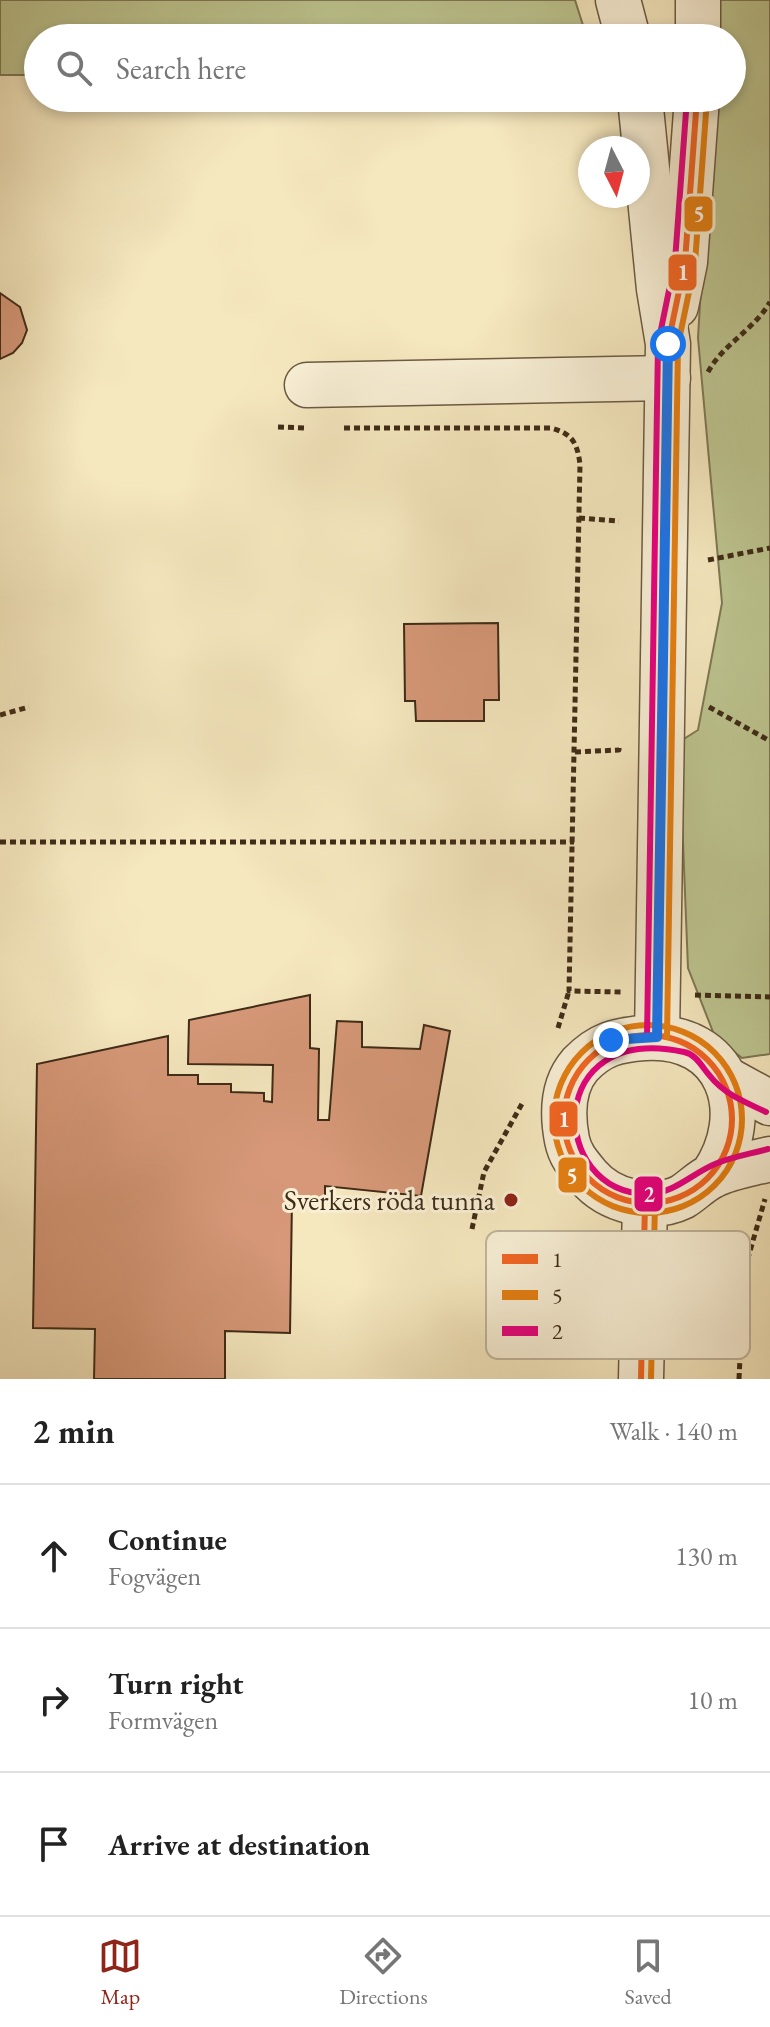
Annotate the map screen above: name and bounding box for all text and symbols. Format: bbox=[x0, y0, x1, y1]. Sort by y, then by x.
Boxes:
search box bbox=[24, 24, 746, 112]
icon: search bbox=[52, 46, 96, 90]
text: Search here bbox=[116, 49, 246, 88]
north arrow bbox=[578, 136, 650, 208]
line badge: 5 bbox=[683, 195, 714, 233]
text: 5 bbox=[693, 199, 705, 228]
line badge: 1 bbox=[667, 253, 698, 292]
text: 1 bbox=[677, 258, 689, 287]
route start bbox=[650, 326, 686, 362]
route end bbox=[593, 1022, 629, 1058]
line badge: 1 bbox=[548, 1100, 579, 1138]
text: 1 bbox=[558, 1105, 570, 1134]
line badge: 5 bbox=[557, 1156, 588, 1194]
text: 5 bbox=[566, 1161, 578, 1190]
line badge: 2 bbox=[633, 1175, 664, 1213]
text: 2 bbox=[643, 1180, 655, 1209]
place label: Sverkers röda tunna bbox=[284, 1182, 496, 1218]
marker: Sverkers röda tunna bbox=[502, 1191, 520, 1209]
legend bbox=[486, 1231, 750, 1359]
text: 1 bbox=[552, 1245, 563, 1274]
text: 5 bbox=[552, 1281, 563, 1310]
text: 2 bbox=[552, 1317, 563, 1346]
text: 2 min bbox=[32, 1409, 115, 1453]
text: Walk · 140 m bbox=[610, 1414, 738, 1448]
text: Continue bbox=[108, 1520, 227, 1559]
icon: ahead bbox=[32, 1534, 76, 1578]
text: 130 m bbox=[675, 1539, 738, 1573]
text: Fogvägen bbox=[108, 1559, 201, 1593]
text: Turn right bbox=[108, 1664, 244, 1703]
icon: right bbox=[32, 1678, 76, 1722]
text: 10 m bbox=[688, 1683, 738, 1717]
text: Formvägen bbox=[108, 1703, 218, 1737]
icon: arrive bbox=[32, 1822, 76, 1866]
text: Arrive at destination bbox=[108, 1825, 370, 1864]
tab: Map bbox=[98, 1934, 142, 2011]
tab: Directions bbox=[339, 1934, 428, 2011]
tab: Saved bbox=[624, 1934, 672, 2011]

